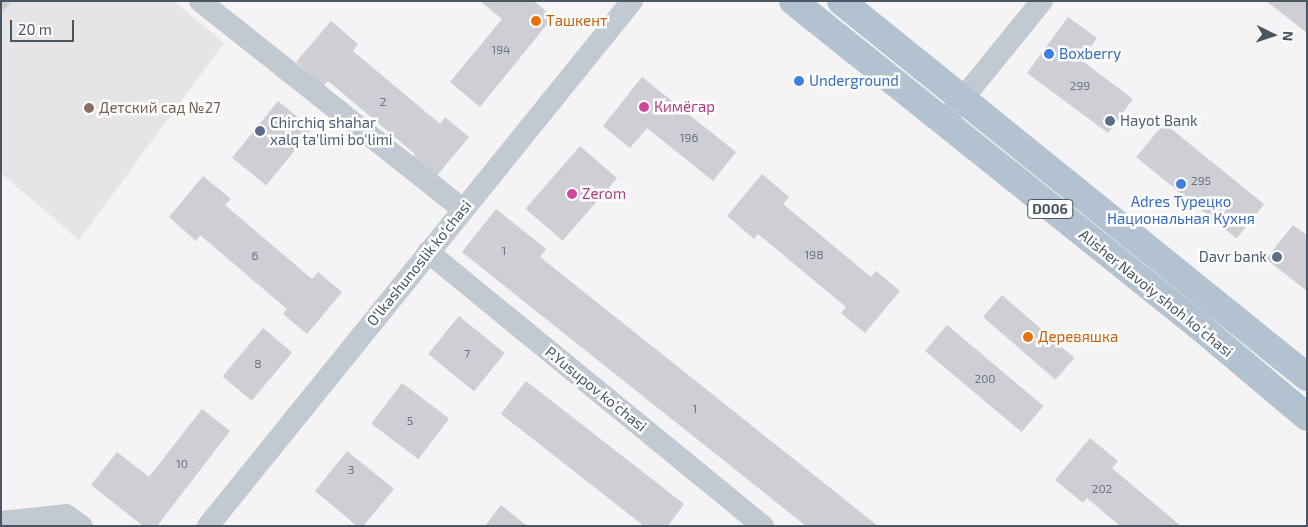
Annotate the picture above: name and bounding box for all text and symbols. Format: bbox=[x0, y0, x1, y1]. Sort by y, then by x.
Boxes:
scale bar bbox=[12, 10, 76, 42]
north arrow bbox=[1248, 10, 1298, 60]
place label: Ташкент bbox=[546, 12, 607, 30]
marker: Ташкент bbox=[530, 15, 542, 27]
text: 20 m bbox=[18, 20, 52, 38]
text: N bbox=[1280, 30, 1297, 42]
house number: 194 bbox=[491, 43, 511, 57]
place label: Boxberry bbox=[1059, 45, 1121, 63]
marker: Boxberry bbox=[1043, 48, 1055, 60]
place label: Underground bbox=[809, 72, 899, 90]
marker: Underground bbox=[793, 75, 805, 87]
house number: 299 bbox=[1070, 79, 1090, 93]
house number: 2 bbox=[380, 95, 386, 109]
place label: Кимёгар bbox=[654, 98, 715, 116]
place label: Детский сад №27 bbox=[99, 99, 221, 117]
marker: Кимёгар bbox=[638, 101, 650, 113]
marker: Детский сад №27 bbox=[83, 102, 95, 114]
place label: Hayot Bank bbox=[1120, 112, 1198, 130]
place label: Chirchiq shahar xalq ta'limi bo'limi bbox=[270, 113, 393, 148]
marker: Hayot Bank bbox=[1104, 115, 1116, 127]
marker: Chirchiq shahar xalq ta'limi bo'limi bbox=[254, 125, 266, 137]
house number: 196 bbox=[680, 131, 698, 145]
house number: 295 bbox=[1191, 174, 1211, 188]
marker: Adres Турецко Национальная Кухня bbox=[1175, 178, 1187, 190]
place label: Zerom bbox=[582, 185, 626, 203]
marker: Zerom bbox=[566, 188, 578, 200]
place label: Adres Турецко Национальная Кухня bbox=[1107, 192, 1255, 227]
street label: O‘lkashunoslik ko‘chasi bbox=[363, 196, 475, 330]
road number: D006 bbox=[1026, 198, 1074, 220]
street label: Alisher Navoiy shoh koʻchasi bbox=[1075, 225, 1237, 361]
house number: 1 bbox=[502, 244, 506, 258]
house number: 198 bbox=[805, 248, 823, 262]
place label: Davr bank bbox=[1198, 248, 1267, 266]
house number: 6 bbox=[252, 249, 258, 263]
marker: Davr bank bbox=[1271, 251, 1283, 263]
place label: Деревяшка bbox=[1038, 328, 1118, 346]
marker: Деревяшка bbox=[1022, 331, 1034, 343]
street label: P.Yusupov ko'chasi bbox=[542, 343, 650, 435]
house number: 7 bbox=[464, 347, 470, 361]
house number: 8 bbox=[254, 357, 262, 371]
house number: 200 bbox=[974, 372, 996, 386]
house number: 1 bbox=[693, 402, 697, 416]
house number: 5 bbox=[407, 414, 413, 428]
house number: 10 bbox=[176, 457, 188, 471]
house number: 3 bbox=[348, 463, 354, 477]
house number: 202 bbox=[1092, 482, 1112, 496]

